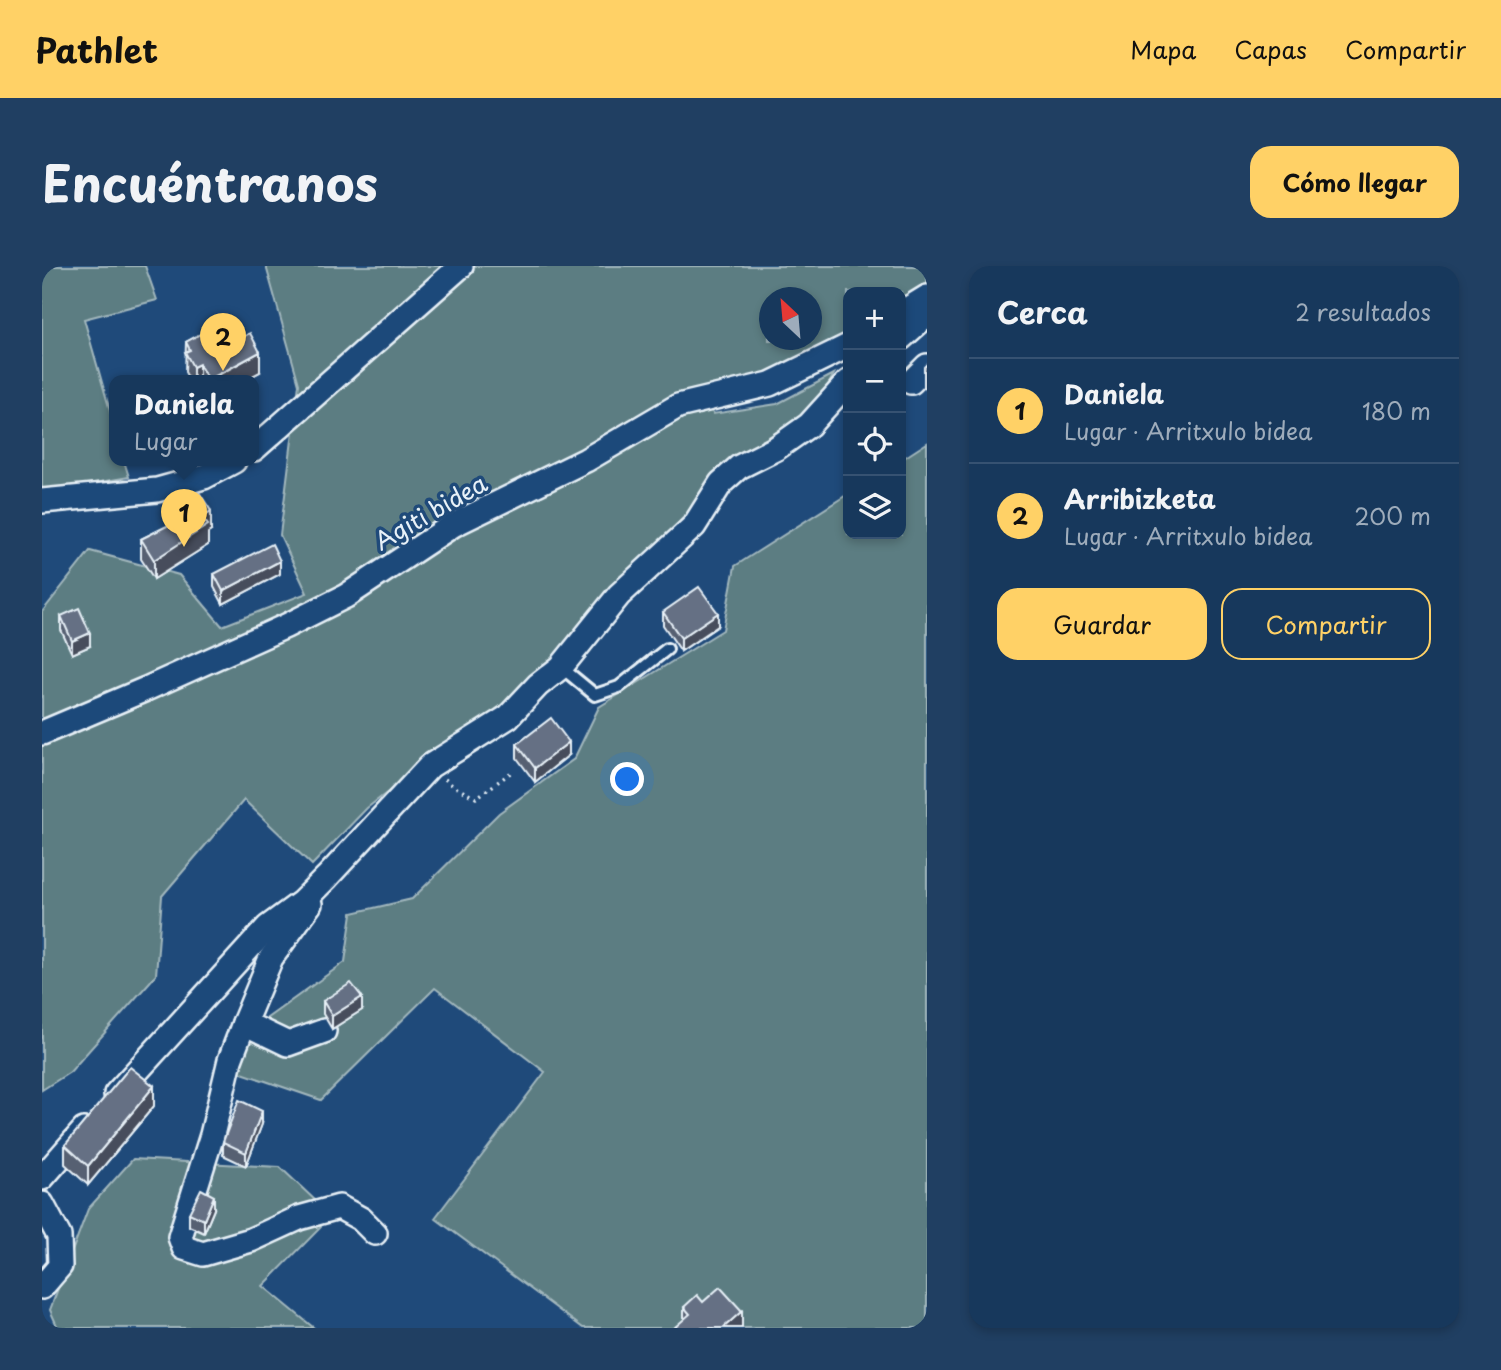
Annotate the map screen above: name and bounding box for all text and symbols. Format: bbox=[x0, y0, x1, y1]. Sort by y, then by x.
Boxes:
text: Pathlet bbox=[35, 24, 158, 74]
text: Mapa bbox=[1130, 31, 1196, 67]
text: Capas bbox=[1234, 31, 1307, 67]
text: Compartir bbox=[1345, 31, 1466, 67]
text: Encuéntranos bbox=[42, 145, 378, 219]
button: Cómo llegar bbox=[1250, 146, 1459, 218]
north arrow bbox=[759, 287, 822, 350]
map controls bbox=[843, 287, 906, 539]
button: + bbox=[843, 287, 906, 350]
text: Cerca bbox=[997, 289, 1088, 334]
text: 2 resultados bbox=[1295, 294, 1431, 329]
pin: 2 bbox=[200, 313, 246, 371]
button: − bbox=[843, 350, 906, 413]
text: Daniela bbox=[1064, 374, 1164, 413]
popup bbox=[109, 375, 259, 466]
text: Daniela bbox=[134, 384, 234, 423]
text: 1 bbox=[1015, 393, 1026, 428]
text: 180 m bbox=[1362, 393, 1431, 428]
button: locate bbox=[843, 413, 906, 476]
text: Lugar · Arritxulo bidea bbox=[1064, 413, 1313, 448]
text: Lugar bbox=[134, 423, 197, 458]
street label: Agiti bidea bbox=[367, 464, 493, 558]
button: layers bbox=[843, 476, 906, 539]
text: Arribizketa bbox=[1064, 479, 1216, 518]
pin: 1 bbox=[161, 489, 207, 547]
text: 2 bbox=[1012, 498, 1028, 533]
text: 200 m bbox=[1354, 498, 1431, 533]
text: Lugar · Arritxulo bidea bbox=[1064, 518, 1313, 553]
button: Guardar bbox=[997, 588, 1207, 660]
button: Compartir bbox=[1221, 588, 1431, 660]
your location bbox=[610, 762, 644, 796]

